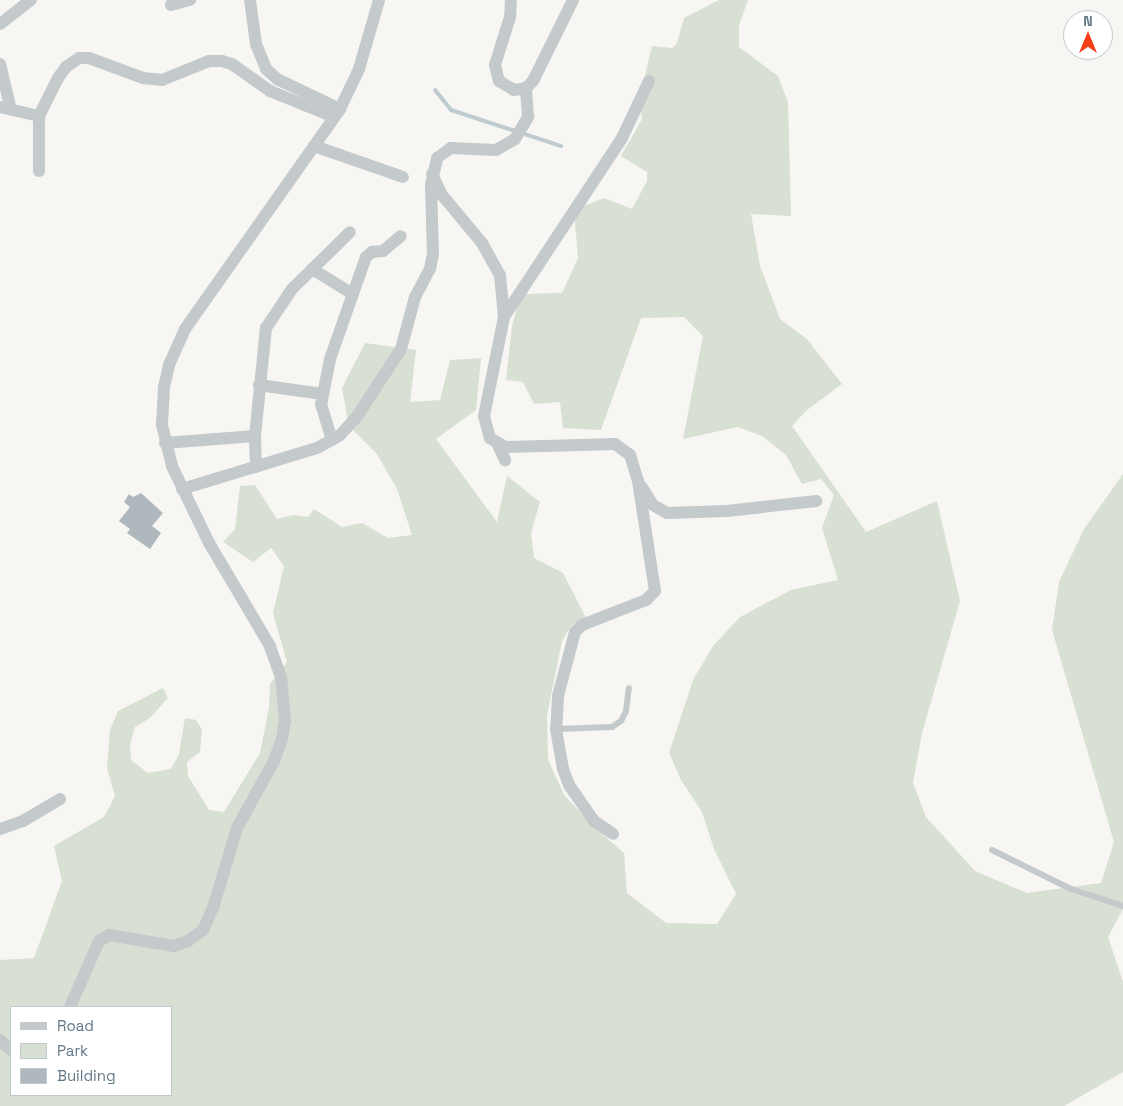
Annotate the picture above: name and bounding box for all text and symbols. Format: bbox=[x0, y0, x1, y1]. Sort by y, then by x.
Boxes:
north arrow bbox=[1063, 10, 1113, 60]
text: N bbox=[1083, 12, 1093, 30]
legend bbox=[10, 1006, 172, 1096]
text: Road bbox=[57, 1016, 94, 1035]
text: Park bbox=[57, 1041, 88, 1060]
text: Building bbox=[57, 1066, 116, 1085]

